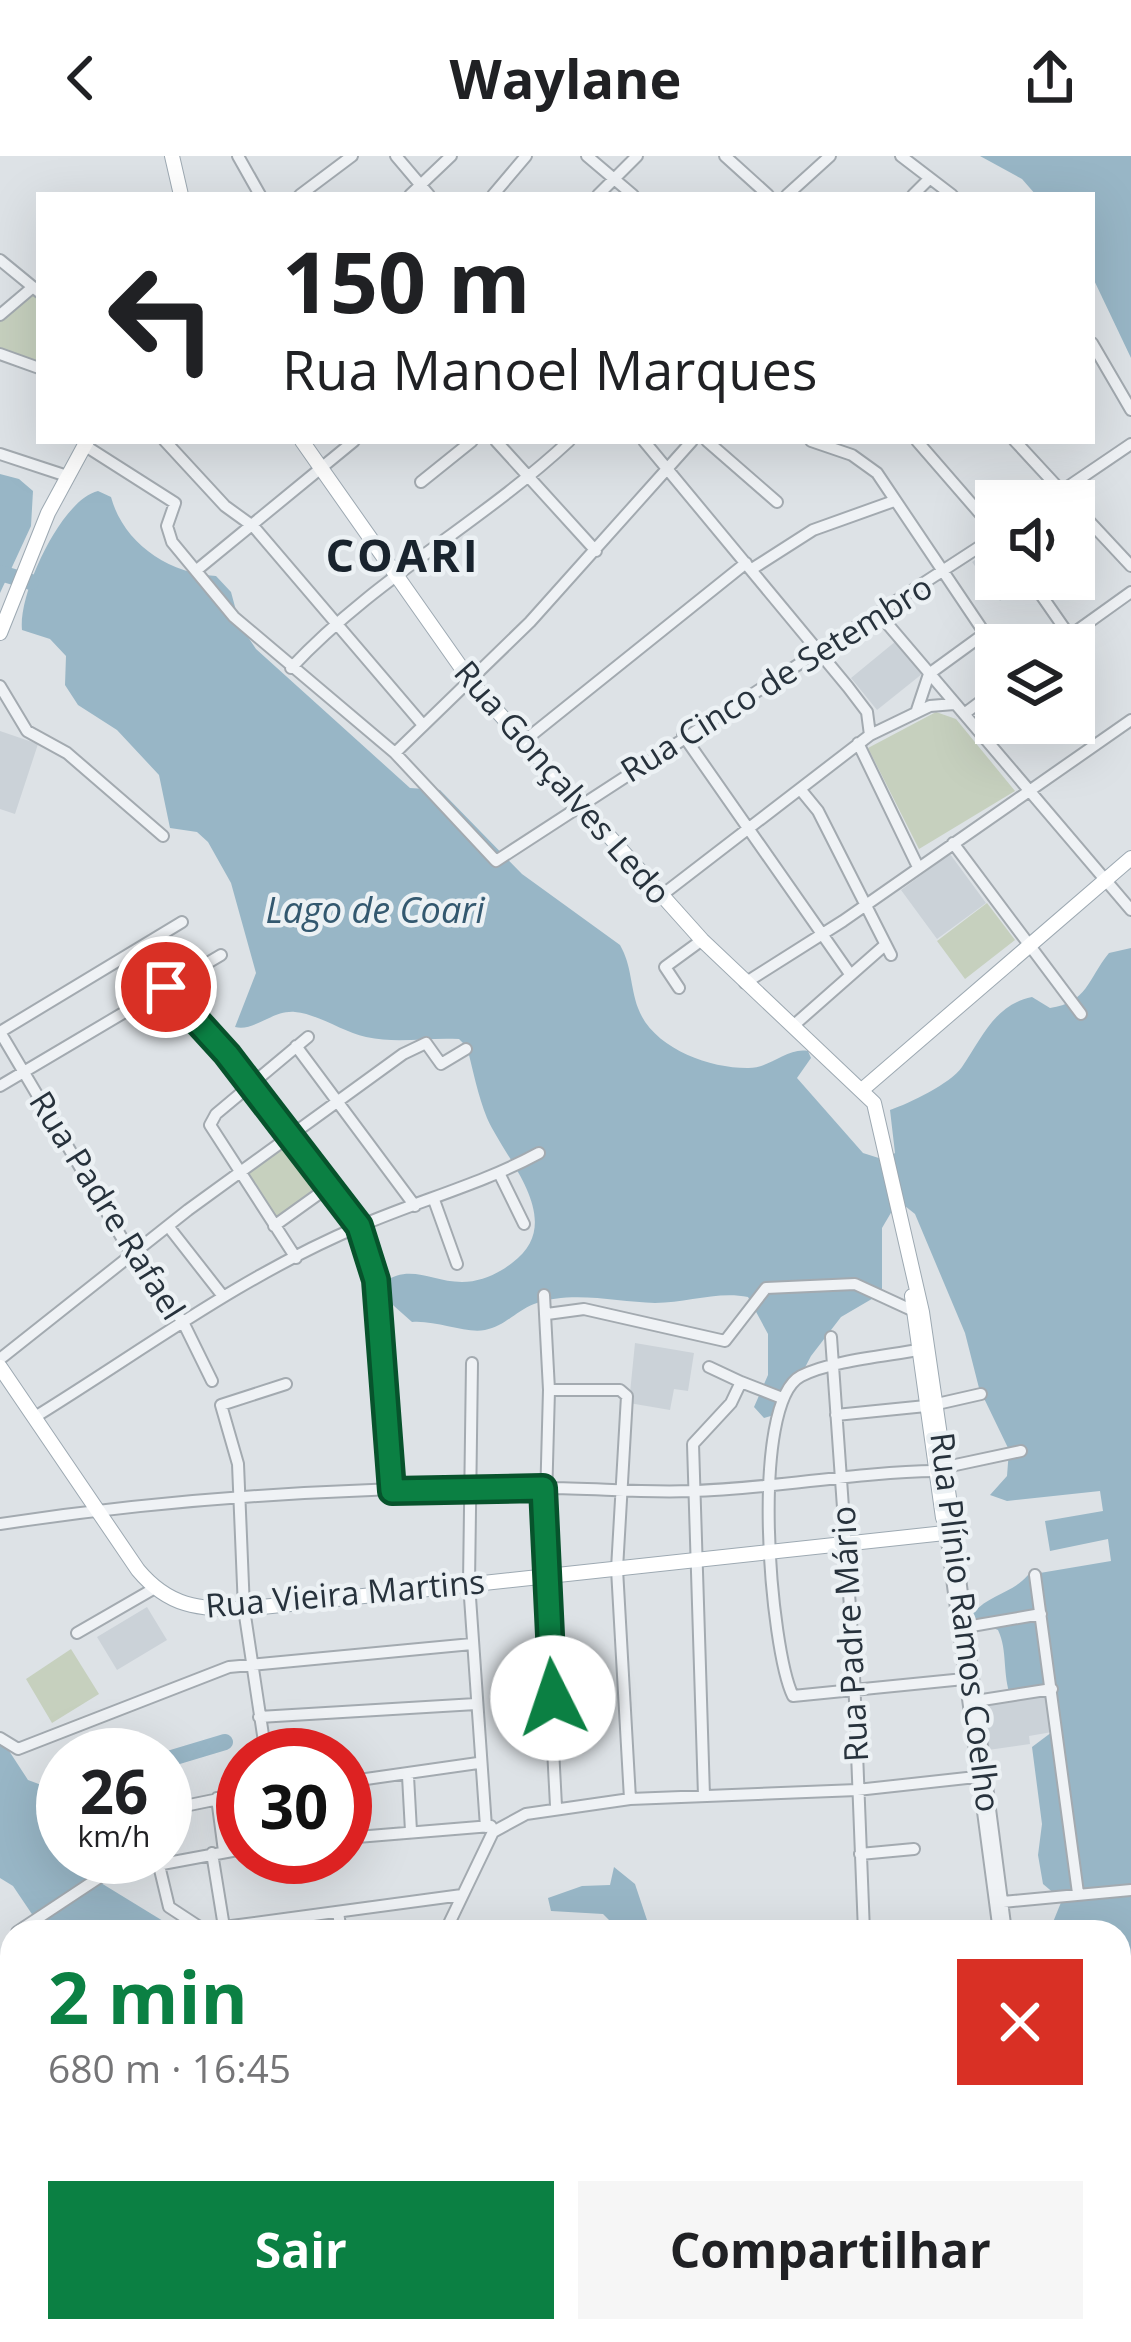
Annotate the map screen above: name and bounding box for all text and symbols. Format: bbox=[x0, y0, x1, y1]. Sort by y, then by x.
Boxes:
text: Waylane bbox=[449, 41, 682, 115]
icon: back bbox=[48, 45, 114, 111]
icon: share bbox=[1017, 45, 1083, 111]
text: 150 m bbox=[282, 223, 530, 338]
icon: left bbox=[84, 240, 240, 396]
text: Rua Manoel Marques bbox=[282, 332, 818, 406]
map controls bbox=[975, 480, 1095, 744]
button: sound bbox=[975, 480, 1095, 600]
district label: COARI bbox=[325, 524, 481, 585]
street label: Rua Cinco de Setembro bbox=[612, 564, 940, 792]
button: layers bbox=[975, 624, 1095, 744]
street label: Rua Gonçalves Ledo bbox=[445, 651, 681, 913]
water label: Lago de Coari bbox=[265, 885, 485, 934]
pin bbox=[115, 936, 217, 1038]
icon: arrive bbox=[133, 954, 199, 1020]
street label: Rua Padre Rafael bbox=[20, 1082, 196, 1328]
street label: Rua Plínio Ramos Coelho bbox=[920, 1430, 1012, 1814]
street label: Rua Padre Mário bbox=[820, 1505, 878, 1763]
street label: Rua Vieira Martins bbox=[203, 1558, 487, 1628]
position arrow bbox=[490, 1635, 616, 1761]
speed limit sign: 30 bbox=[216, 1728, 372, 1884]
text: 26 bbox=[80, 1750, 148, 1832]
text: km/h bbox=[78, 1815, 150, 1856]
text: 2 min bbox=[48, 1947, 248, 2045]
button: close bbox=[957, 1959, 1083, 2085]
text: 680 m · 16:45 bbox=[48, 2041, 291, 2094]
button: Sair bbox=[48, 2181, 554, 2319]
button: Compartilhar bbox=[578, 2181, 1083, 2319]

